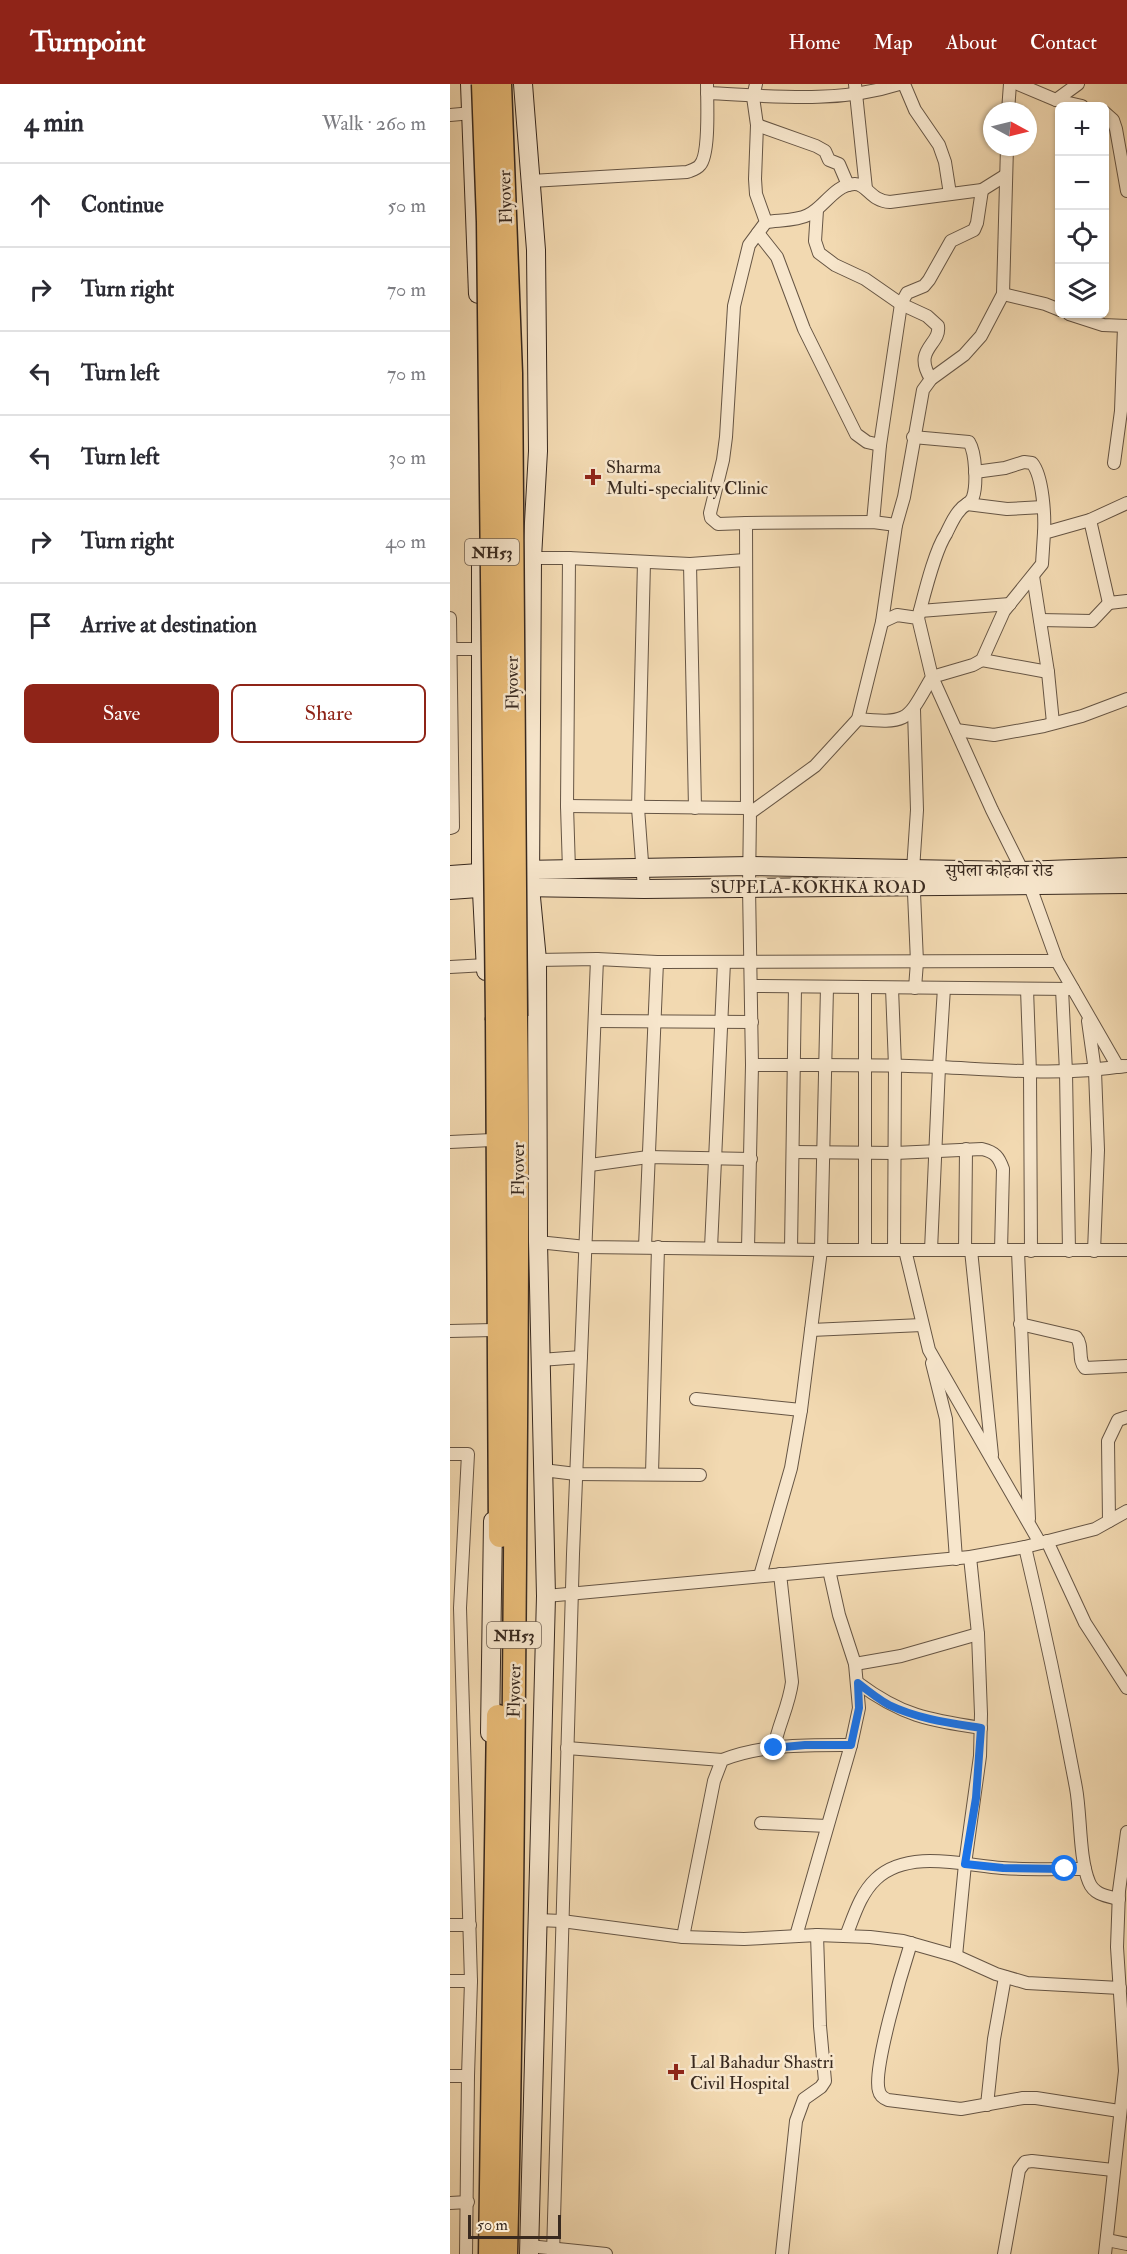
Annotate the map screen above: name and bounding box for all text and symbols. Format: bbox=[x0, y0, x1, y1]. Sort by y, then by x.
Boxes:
text: Turnpoint bbox=[30, 25, 146, 60]
text: Home bbox=[788, 29, 840, 56]
text: Map bbox=[873, 29, 913, 56]
text: About bbox=[946, 29, 997, 56]
text: Contact bbox=[1030, 29, 1097, 56]
north arrow bbox=[983, 102, 1037, 156]
map controls bbox=[1055, 102, 1109, 318]
button: + bbox=[1055, 102, 1109, 156]
text: 4 min bbox=[24, 107, 84, 139]
text: Walk · 260 m bbox=[322, 111, 426, 136]
button: − bbox=[1055, 156, 1109, 210]
street label: Flyover bbox=[493, 169, 518, 224]
icon: ahead bbox=[24, 189, 57, 222]
text: Continue bbox=[81, 191, 164, 219]
text: 50 m bbox=[387, 193, 426, 218]
button: locate bbox=[1055, 210, 1109, 264]
button: layers bbox=[1055, 264, 1109, 318]
icon: right bbox=[24, 273, 57, 306]
text: Turn right bbox=[81, 275, 174, 303]
text: 70 m bbox=[387, 277, 426, 302]
icon: left bbox=[24, 357, 57, 390]
text: Turn left bbox=[81, 359, 160, 387]
text: 70 m bbox=[387, 361, 426, 386]
icon: left bbox=[24, 441, 57, 474]
text: Turn left bbox=[81, 443, 160, 471]
text: 30 m bbox=[388, 445, 426, 470]
place label: Sharma Multi-speciality Clinic bbox=[606, 456, 768, 500]
marker: Sharma Multi-speciality Clinic bbox=[584, 468, 602, 486]
icon: right bbox=[24, 525, 57, 558]
text: Turn right bbox=[81, 527, 174, 555]
text: 40 m bbox=[385, 529, 426, 554]
road number: NH53 bbox=[465, 539, 519, 565]
icon: arrive bbox=[24, 609, 57, 642]
text: Arrive at destination bbox=[81, 611, 257, 639]
street label: Flyover bbox=[501, 656, 524, 710]
button: Save bbox=[24, 684, 219, 743]
button: Share bbox=[231, 684, 426, 743]
street label: सुपेला कोहका रोड bbox=[944, 859, 1055, 882]
street label: SUPELA-KOKHKA ROAD bbox=[710, 876, 926, 899]
street label: Flyover bbox=[507, 1142, 530, 1196]
road number: NH53 bbox=[487, 1622, 541, 1648]
street label: Flyover bbox=[503, 1664, 526, 1718]
route end bbox=[760, 1734, 786, 1760]
route start bbox=[1051, 1855, 1077, 1881]
place label: Lal Bahadur Shastri Civil Hospital bbox=[690, 2051, 834, 2095]
marker: Lal Bahadur Shastri Civil Hospital bbox=[667, 2063, 685, 2081]
scale bar bbox=[468, 2212, 561, 2240]
text: 50 m bbox=[477, 2215, 508, 2235]

